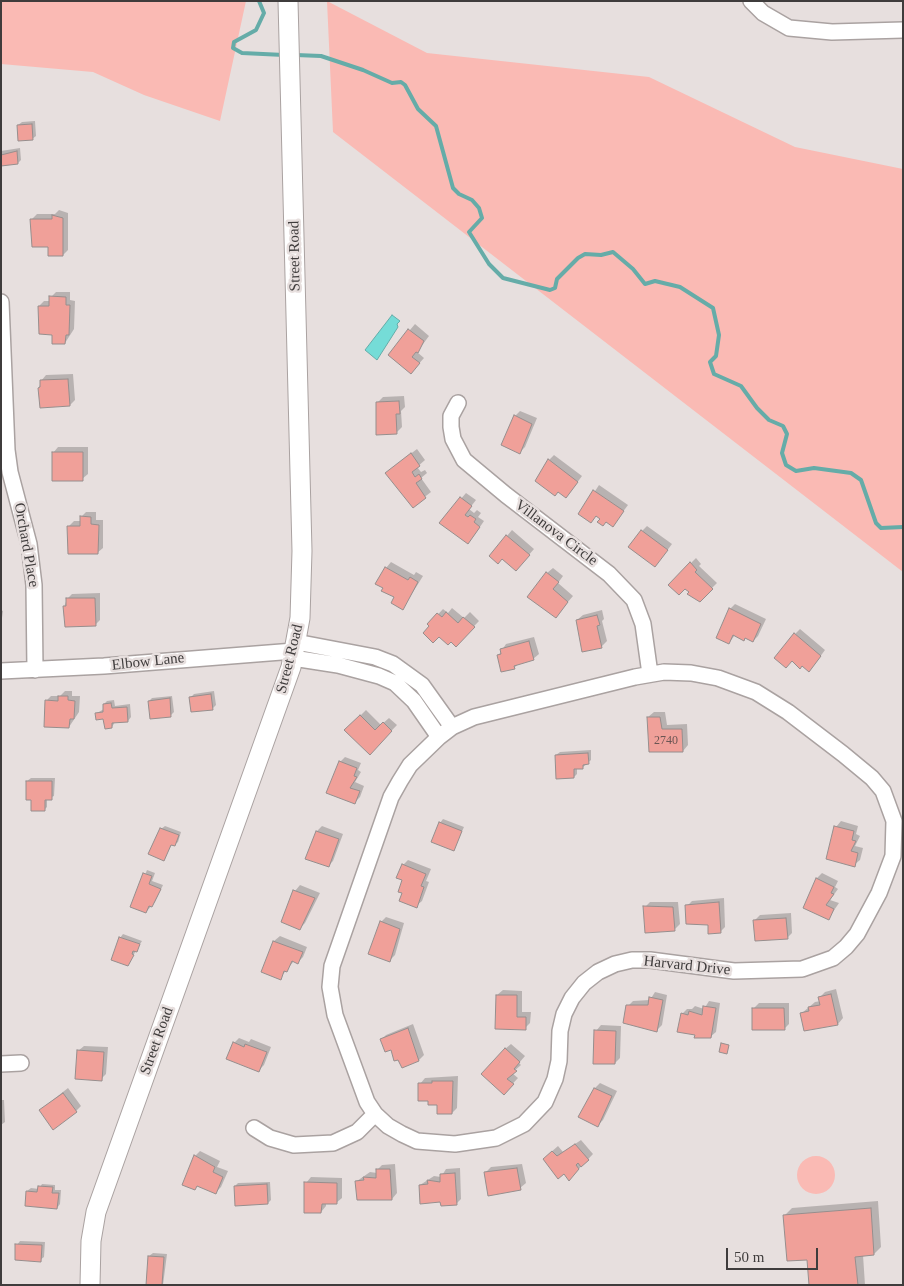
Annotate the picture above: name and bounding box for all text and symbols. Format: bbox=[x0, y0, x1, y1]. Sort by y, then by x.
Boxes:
street label: Street Road bbox=[285, 221, 305, 291]
street label: Villanova Circle bbox=[511, 496, 601, 570]
street label: Orchard Place bbox=[10, 501, 42, 589]
street label: Street Road bbox=[273, 623, 307, 695]
street label: Elbow Lane bbox=[111, 649, 185, 675]
house number: 2740 bbox=[654, 734, 678, 748]
street label: Harvard Drive bbox=[643, 953, 731, 979]
street label: Street Road bbox=[137, 1005, 177, 1077]
scale bar bbox=[729, 1238, 822, 1270]
text: 50 m bbox=[734, 1249, 764, 1265]

